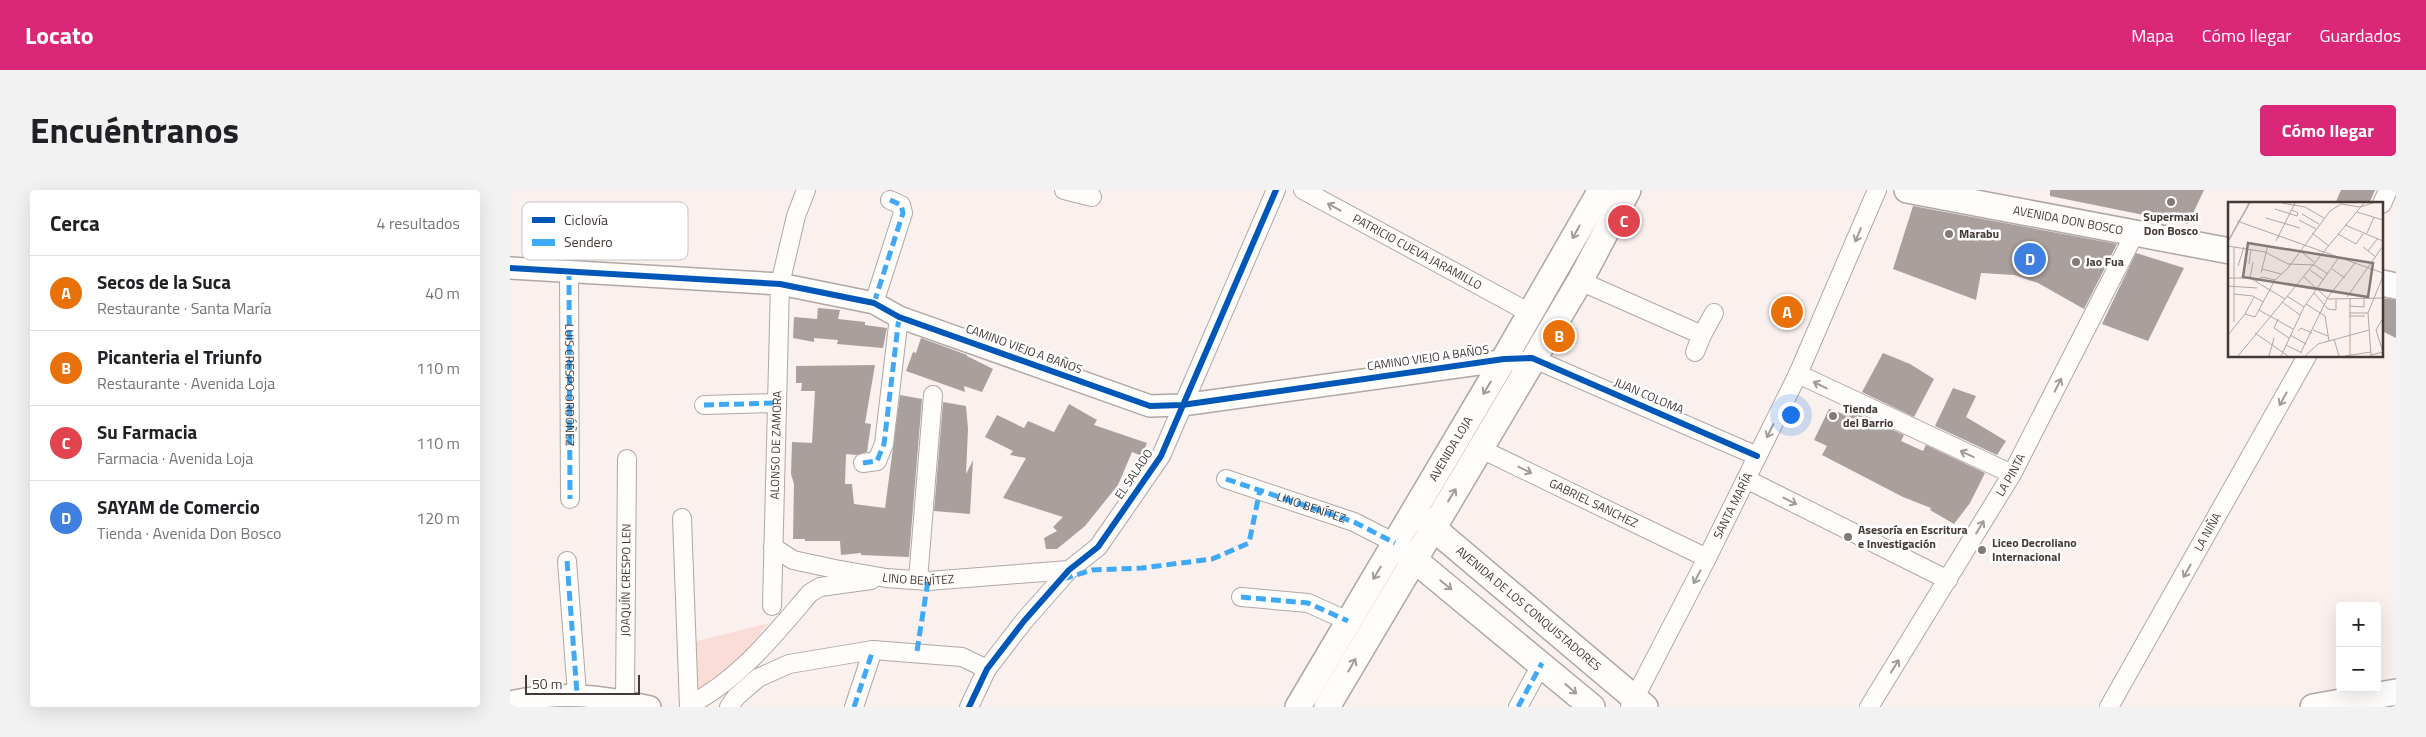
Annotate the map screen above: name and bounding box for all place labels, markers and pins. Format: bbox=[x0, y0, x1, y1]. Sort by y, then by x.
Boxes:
marker: Supermaxi Don Bosco bbox=[2165, 196, 2177, 208]
pin: C bbox=[1608, 202, 1640, 240]
place label: Supermaxi Don Bosco bbox=[2143, 207, 2199, 240]
place label: Marabu bbox=[1959, 224, 1999, 243]
marker: Marabu bbox=[1943, 228, 1955, 240]
pin: D bbox=[2014, 240, 2046, 278]
place label: Jao Fua bbox=[2086, 252, 2124, 271]
marker: Jao Fua bbox=[2070, 256, 2082, 268]
pin: A bbox=[1771, 293, 1803, 331]
pin: B bbox=[1543, 317, 1575, 355]
place label: Tienda del Barrio bbox=[1843, 399, 1893, 432]
marker: Tienda del Barrio bbox=[1827, 410, 1839, 422]
place label: Asesoría en Escritura e Investigación bbox=[1858, 520, 1968, 553]
marker: Asesoría en Escritura e Investigación bbox=[1842, 531, 1854, 543]
place label: Liceo Decroliano Internacional bbox=[1992, 533, 2077, 566]
marker: Liceo Decroliano Internacional bbox=[1976, 544, 1988, 556]

